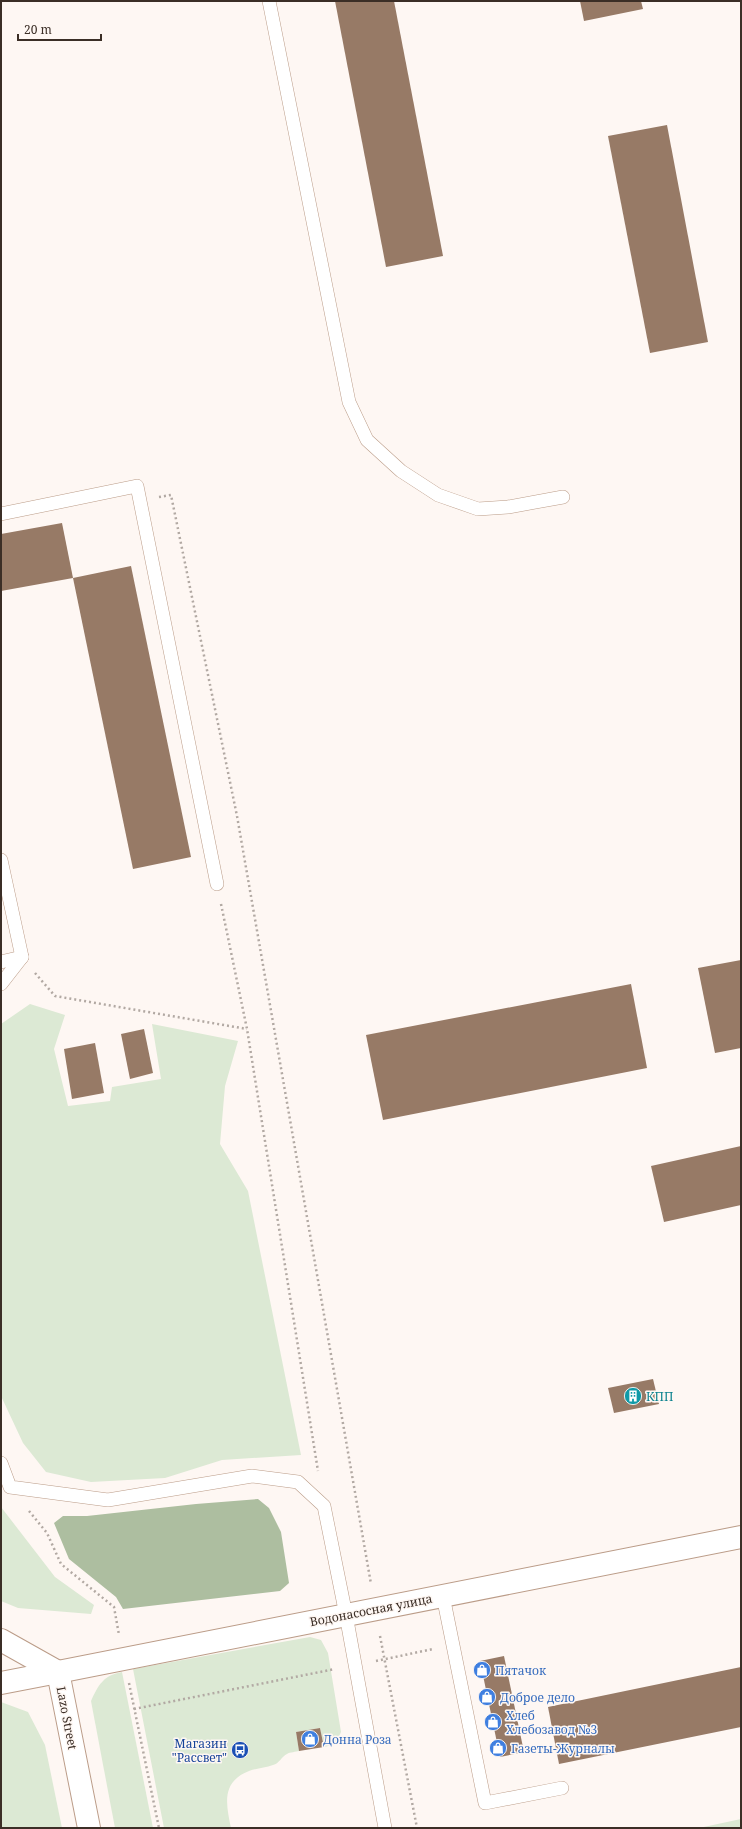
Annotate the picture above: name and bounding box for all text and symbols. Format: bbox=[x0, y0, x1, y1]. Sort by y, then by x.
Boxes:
scale bar bbox=[18, 16, 101, 42]
text: 20 m bbox=[24, 21, 52, 38]
building icon: КПП bbox=[623, 1386, 643, 1406]
place label: КПП bbox=[646, 1388, 673, 1405]
street label: Водонасосная улица bbox=[308, 1590, 434, 1630]
shop icon: Пятачок bbox=[472, 1660, 492, 1680]
place label: Пятачок bbox=[495, 1662, 547, 1679]
street label: Lazo Street bbox=[53, 1685, 81, 1751]
shop icon: Доброе дело bbox=[477, 1687, 497, 1707]
place label: Доброе дело bbox=[500, 1689, 575, 1706]
place label: Хлеб Хлебозавод №3 bbox=[506, 1707, 598, 1738]
shop icon: Хлеб Хлебозавод №3 bbox=[483, 1712, 503, 1732]
shop icon: Донна Роза bbox=[300, 1729, 320, 1749]
place label: Донна Роза bbox=[323, 1731, 392, 1748]
place label: Магазин "Рассвет" bbox=[172, 1735, 227, 1766]
shop icon: Газеты-Журналы bbox=[488, 1738, 508, 1758]
bus stop icon: Магазин "Рассвет" bbox=[230, 1740, 250, 1760]
place label: Газеты-Журналы bbox=[511, 1740, 615, 1757]

